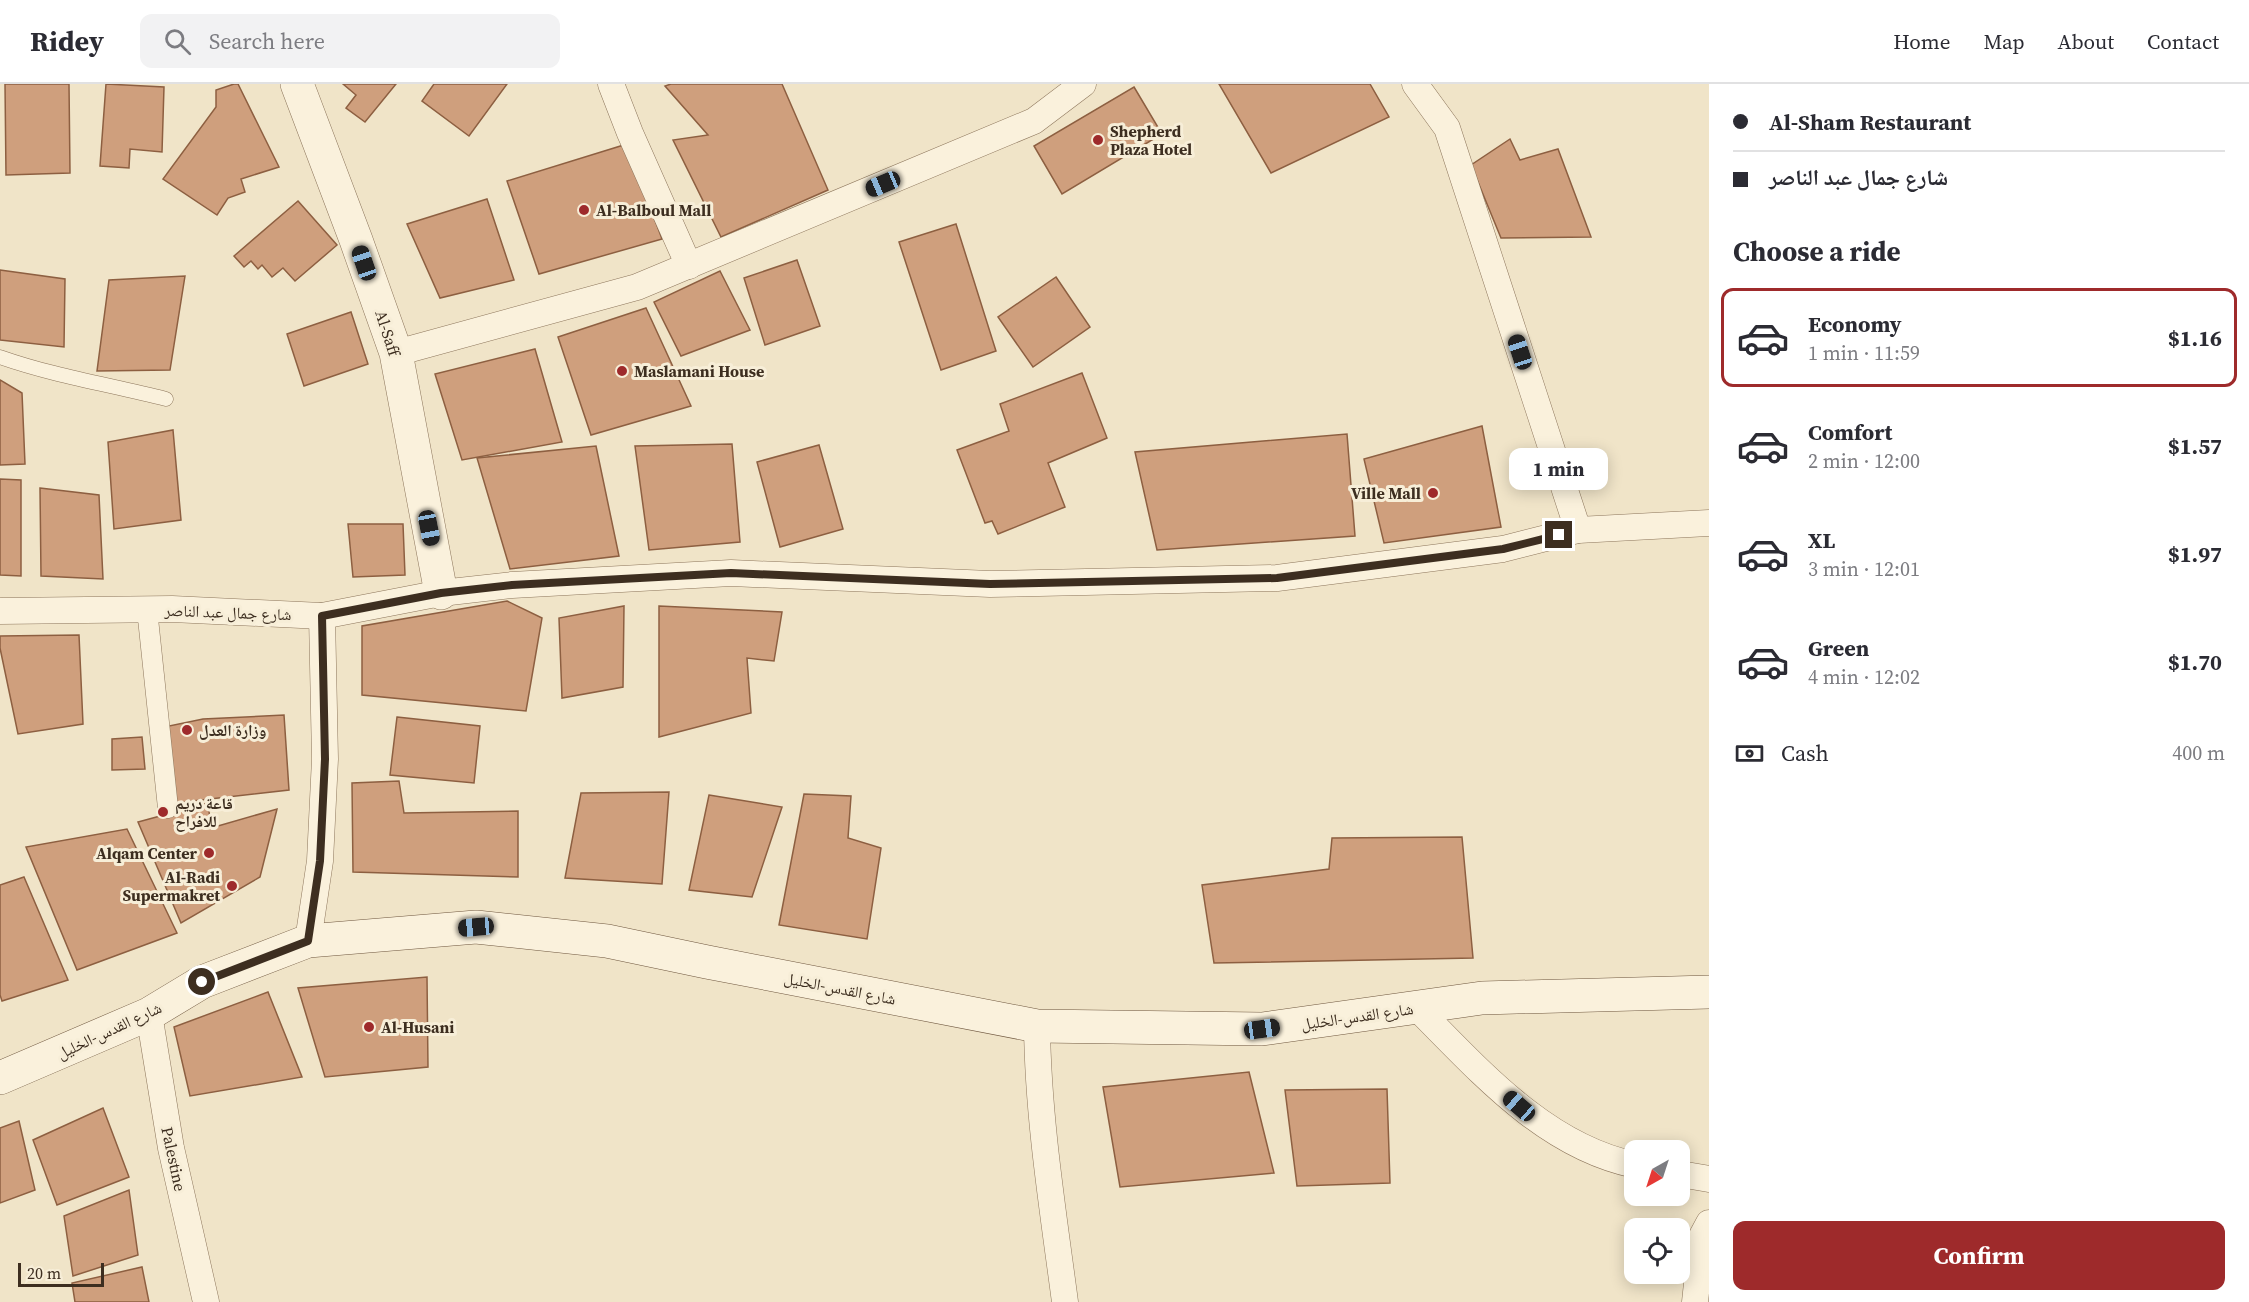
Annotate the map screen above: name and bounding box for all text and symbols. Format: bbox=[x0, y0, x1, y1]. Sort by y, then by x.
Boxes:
search box bbox=[140, 14, 560, 68]
text: Ridey bbox=[30, 22, 104, 60]
icon: search bbox=[161, 25, 194, 58]
text: Search here bbox=[209, 26, 325, 56]
text: Home bbox=[1893, 27, 1951, 56]
text: Map bbox=[1984, 27, 2025, 56]
text: About bbox=[2058, 27, 2114, 56]
text: Contact bbox=[2147, 27, 2219, 56]
text: Al-Sham Restaurant bbox=[1769, 107, 1971, 137]
place label: Shepherd Plaza Hotel bbox=[1110, 120, 1192, 160]
marker: Shepherd Plaza Hotel bbox=[1091, 133, 1105, 147]
text: شارع جمال عبد الناصر bbox=[1769, 162, 1948, 192]
car bbox=[863, 169, 903, 199]
place label: Al-Balboul Mall bbox=[596, 199, 711, 221]
marker: Al-Balboul Mall bbox=[577, 203, 591, 217]
text: Choose a ride bbox=[1733, 233, 1901, 270]
car bbox=[350, 243, 378, 283]
street label: Al-Saff bbox=[370, 307, 406, 360]
text: Economy bbox=[1808, 309, 1902, 339]
icon: car bbox=[1736, 311, 1790, 365]
text: $1.16 bbox=[2168, 323, 2222, 353]
car bbox=[1506, 332, 1534, 372]
text: 1 min · 11:59 bbox=[1808, 339, 1920, 367]
place label: Maslamani House bbox=[634, 360, 764, 382]
marker: Maslamani House bbox=[615, 364, 629, 378]
text: Comfort bbox=[1808, 417, 1892, 447]
icon: car bbox=[1736, 419, 1790, 473]
text: $1.57 bbox=[2168, 431, 2222, 461]
text: 2 min · 12:00 bbox=[1808, 447, 1920, 475]
callout: 1 min bbox=[1510, 448, 1608, 490]
text: 1 min bbox=[1533, 455, 1584, 483]
place label: Ville Mall bbox=[1351, 482, 1421, 504]
marker: Ville Mall bbox=[1426, 486, 1440, 500]
car bbox=[417, 509, 441, 547]
route end bbox=[1545, 521, 1572, 548]
text: XL bbox=[1808, 525, 1835, 555]
icon: car bbox=[1736, 527, 1790, 581]
text: $1.97 bbox=[2168, 539, 2222, 569]
text: 3 min · 12:01 bbox=[1808, 555, 1920, 583]
street label: شارع جمال عبد الناصر bbox=[163, 599, 292, 625]
text: Green bbox=[1808, 633, 1869, 663]
icon: car bbox=[1736, 635, 1790, 689]
text: $1.70 bbox=[2168, 647, 2222, 677]
text: 4 min · 12:02 bbox=[1808, 663, 1920, 691]
place label: وزارة العدل bbox=[199, 719, 267, 741]
marker: وزارة العدل bbox=[180, 723, 194, 737]
icon: cash bbox=[1733, 737, 1766, 770]
text: Cash bbox=[1781, 738, 1829, 768]
text: 400 m bbox=[2172, 739, 2225, 767]
place label: قاعة دريم للافراح bbox=[175, 792, 233, 832]
marker: قاعة دريم للافراح bbox=[156, 805, 170, 819]
place label: Alqam Center bbox=[96, 842, 198, 864]
marker: Alqam Center bbox=[202, 846, 216, 860]
place label: Al-Radi Supermakret bbox=[123, 866, 220, 906]
marker: Al-Radi Supermakret bbox=[225, 879, 239, 893]
car bbox=[457, 916, 495, 938]
street label: شارع القدس-الخليل bbox=[782, 966, 898, 1010]
route start bbox=[188, 968, 215, 995]
street label: شارع القدس-الخليل bbox=[53, 996, 165, 1064]
street label: شارع القدس-الخليل bbox=[1299, 997, 1415, 1035]
place label: Al-Husani bbox=[381, 1016, 454, 1038]
car bbox=[1243, 1018, 1281, 1040]
marker: Al-Husani bbox=[362, 1020, 376, 1034]
car bbox=[1500, 1087, 1538, 1125]
street label: Palestine bbox=[156, 1125, 192, 1193]
north arrow bbox=[1624, 1140, 1690, 1206]
map controls bbox=[1624, 1140, 1690, 1284]
button: locate bbox=[1624, 1218, 1690, 1284]
button: Confirm bbox=[1733, 1221, 2225, 1290]
scale bar bbox=[18, 1260, 104, 1288]
text: 20 m bbox=[27, 1262, 61, 1284]

